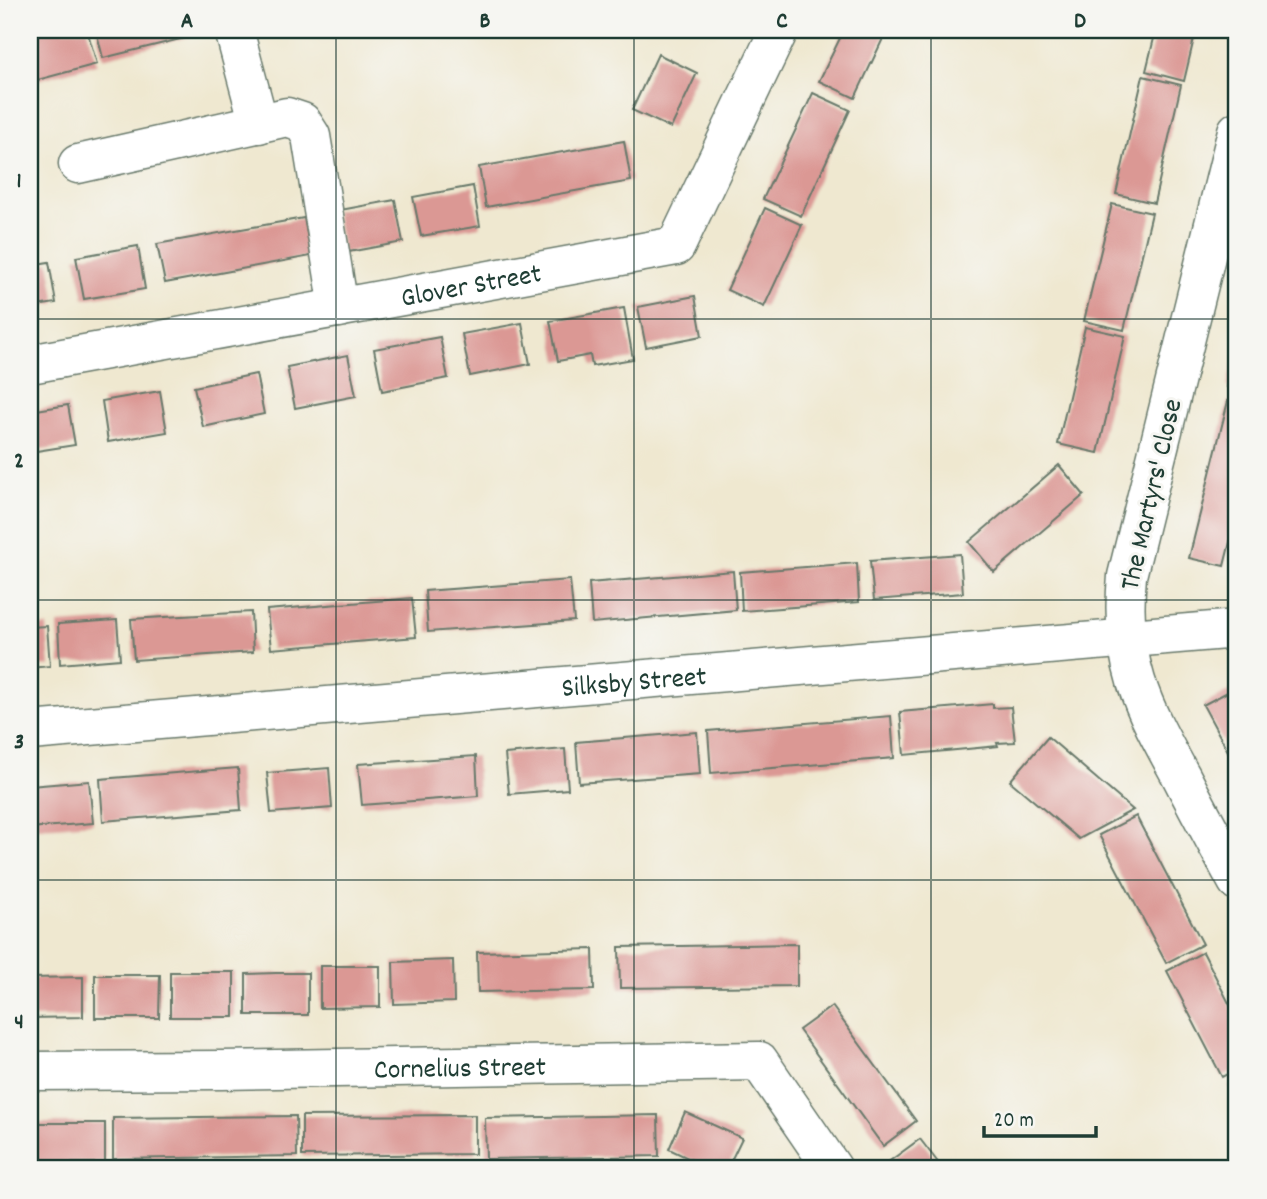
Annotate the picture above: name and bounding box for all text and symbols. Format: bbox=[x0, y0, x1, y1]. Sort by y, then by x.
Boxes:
text: A bbox=[181, 6, 193, 39]
text: B bbox=[480, 6, 491, 39]
text: C bbox=[776, 6, 788, 39]
text: D bbox=[1074, 6, 1086, 39]
text: 1 bbox=[16, 166, 22, 199]
street label: Glover Street bbox=[398, 256, 545, 321]
street label: The Martyrs' Close bbox=[1112, 395, 1195, 595]
text: 2 bbox=[14, 446, 24, 479]
street label: Silksby Street bbox=[560, 659, 708, 711]
text: 3 bbox=[14, 727, 24, 760]
text: 4 bbox=[14, 1007, 24, 1040]
street label: Cornelius Street bbox=[374, 1050, 546, 1092]
scale bar bbox=[984, 1094, 1096, 1138]
text: 20 m bbox=[994, 1107, 1034, 1137]

